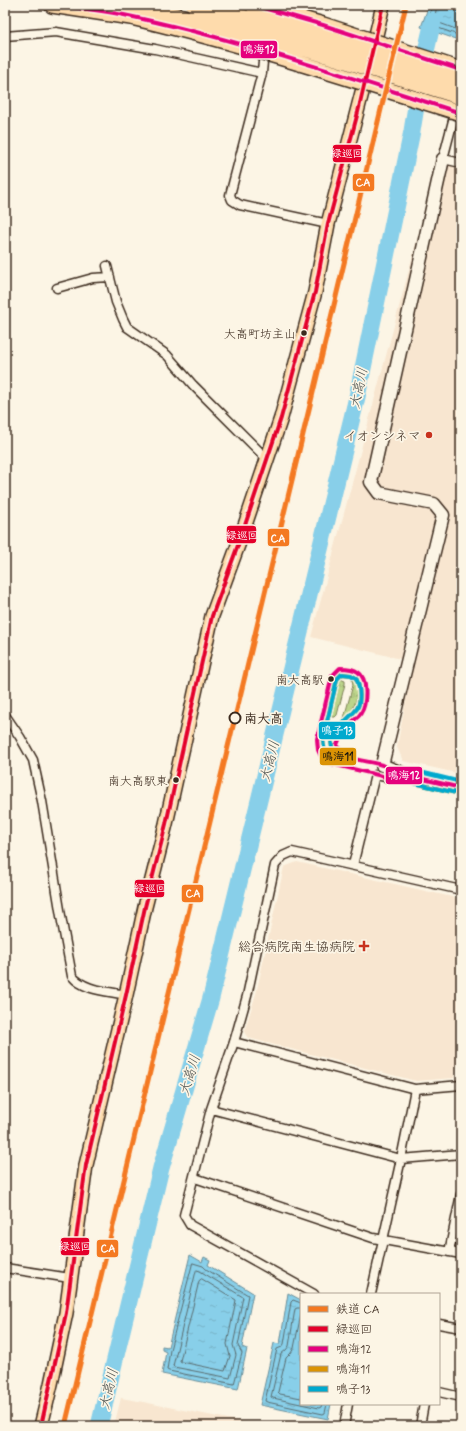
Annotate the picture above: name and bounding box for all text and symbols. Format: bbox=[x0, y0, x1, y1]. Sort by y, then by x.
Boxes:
line badge: 鳴海12 bbox=[240, 40, 278, 59]
text: 鳴海12 bbox=[243, 43, 276, 57]
line badge: 緑巡回 bbox=[332, 144, 362, 163]
text: 緑巡回 bbox=[331, 147, 364, 161]
line badge: CA bbox=[352, 173, 375, 192]
text: CA bbox=[355, 176, 371, 190]
place label: 大高町坊主山 bbox=[224, 327, 296, 343]
marker: 大高町坊主山 bbox=[299, 328, 309, 338]
water label: 大高川 bbox=[346, 366, 372, 411]
place label: イオンシネマ bbox=[344, 428, 421, 445]
marker: イオンシネマ bbox=[424, 430, 434, 440]
line badge: 緑巡回 bbox=[226, 525, 257, 544]
line badge: CA bbox=[267, 528, 290, 547]
text: 緑巡回 bbox=[226, 529, 259, 543]
text: CA bbox=[270, 532, 286, 546]
place label: 南大高駅 bbox=[276, 673, 324, 689]
marker: 南大高駅 bbox=[326, 674, 336, 684]
marker: 南大高 bbox=[228, 711, 242, 725]
place label: 南大高 bbox=[244, 711, 283, 728]
line badge: 鳴子13 bbox=[318, 721, 356, 740]
text: 鳴子13 bbox=[321, 724, 353, 738]
water label: 大高川 bbox=[256, 739, 284, 784]
line badge: 鳴海11 bbox=[319, 747, 357, 766]
text: 鳴海11 bbox=[322, 750, 354, 764]
line badge: 鳴海12 bbox=[385, 766, 423, 785]
text: 鳴海12 bbox=[388, 769, 421, 783]
place label: 南大高駅東 bbox=[108, 774, 168, 790]
marker: 南大高駅東 bbox=[171, 775, 181, 785]
line badge: 緑巡回 bbox=[134, 879, 165, 898]
text: 緑巡回 bbox=[134, 882, 167, 896]
line badge: CA bbox=[181, 884, 204, 903]
text: CA bbox=[185, 887, 201, 901]
place label: 総合病院南生協病院 bbox=[238, 939, 355, 956]
marker: 総合病院南生協病院 bbox=[358, 940, 370, 952]
water label: 大高川 bbox=[175, 1053, 205, 1098]
line badge: 緑巡回 bbox=[60, 1237, 90, 1256]
line badge: CA bbox=[96, 1239, 119, 1258]
text: 緑巡回 bbox=[59, 1240, 92, 1254]
text: CA bbox=[100, 1242, 116, 1256]
legend bbox=[300, 1293, 440, 1405]
text: 鉄道 CA bbox=[336, 1302, 380, 1318]
text: 緑巡回 bbox=[336, 1322, 372, 1338]
text: 鳴海12 bbox=[336, 1342, 372, 1358]
text: 鳴海11 bbox=[336, 1362, 371, 1378]
water label: 大高川 bbox=[95, 1367, 122, 1412]
text: 鳴子13 bbox=[336, 1382, 370, 1398]

